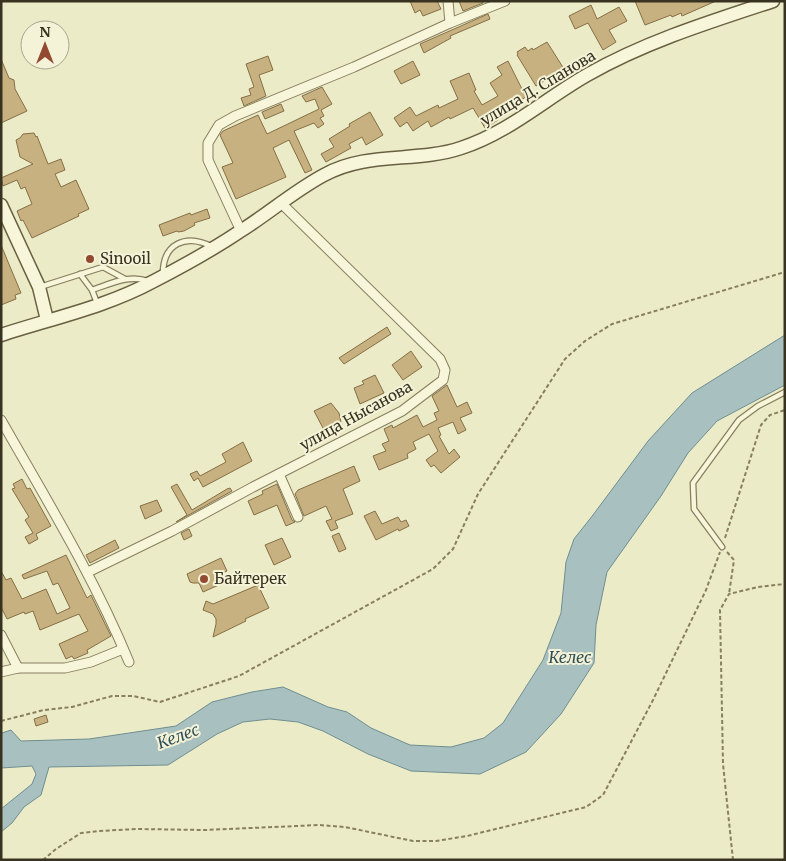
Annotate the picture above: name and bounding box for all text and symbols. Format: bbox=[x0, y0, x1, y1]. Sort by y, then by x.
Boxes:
north arrow bbox=[20, 20, 70, 70]
text: N bbox=[39, 23, 51, 41]
street label: улица Д. Спанова bbox=[477, 46, 599, 129]
place label: Sinooil bbox=[100, 249, 151, 268]
marker: Sinooil bbox=[84, 253, 96, 265]
street label: улица Нысанова bbox=[296, 377, 415, 454]
place label: Байтерек bbox=[214, 569, 287, 588]
marker: Байтерек bbox=[198, 573, 210, 585]
water label: Келес bbox=[549, 647, 592, 667]
water label: Келес bbox=[154, 719, 202, 753]

